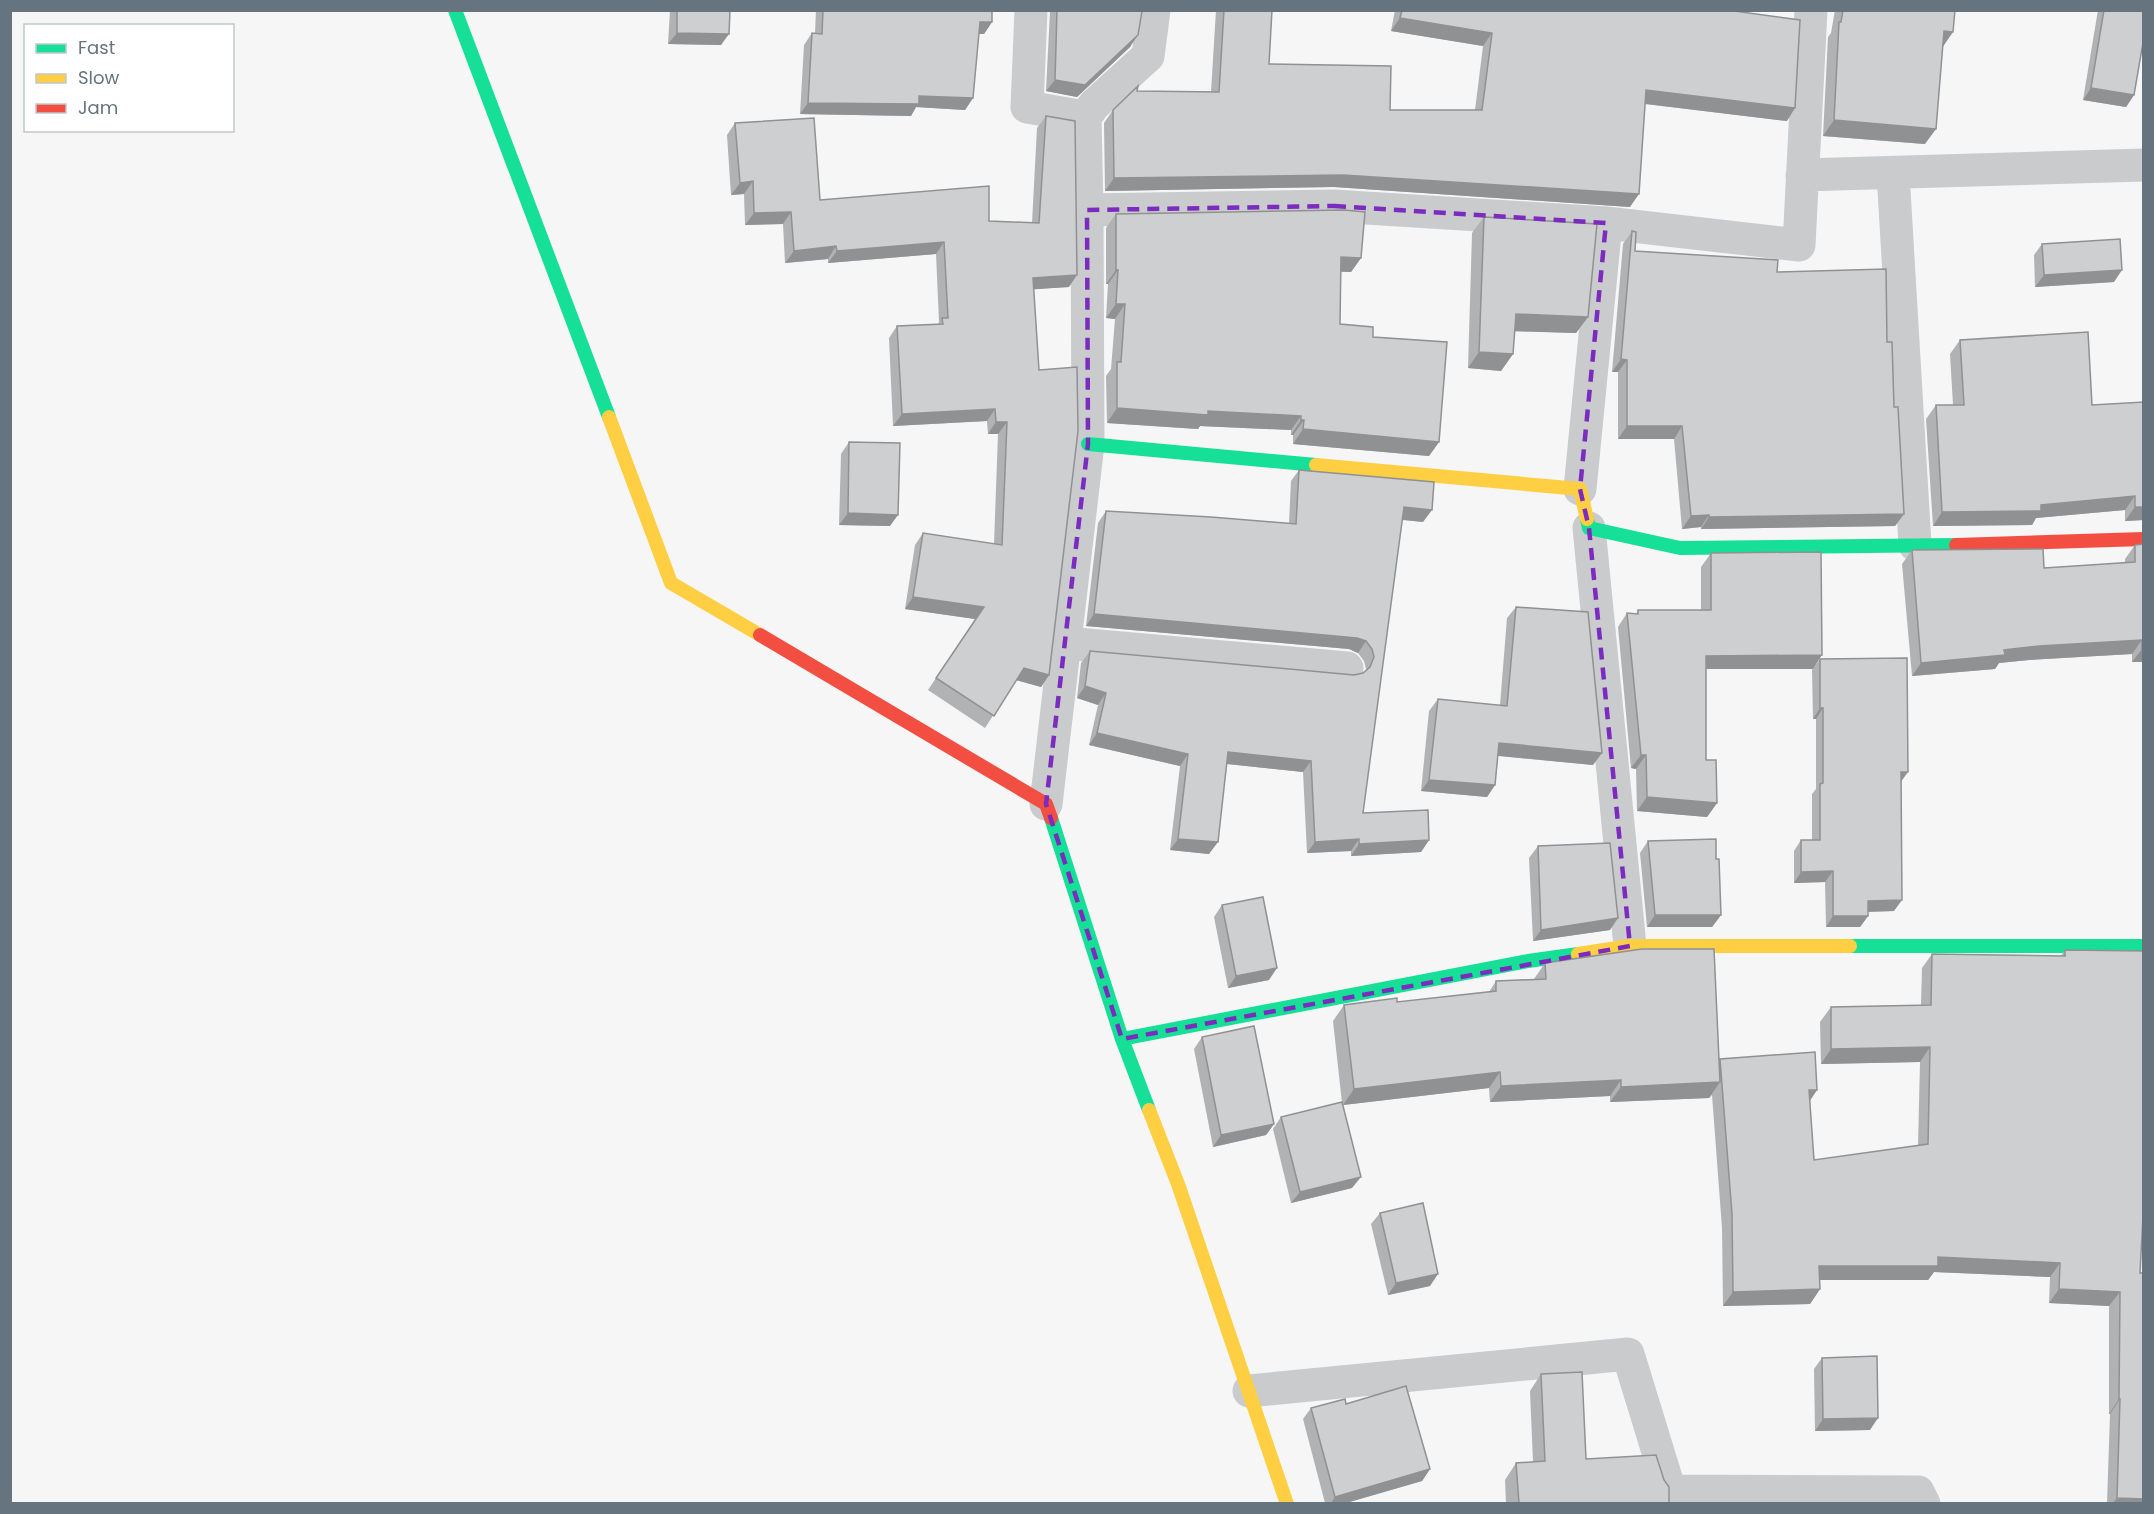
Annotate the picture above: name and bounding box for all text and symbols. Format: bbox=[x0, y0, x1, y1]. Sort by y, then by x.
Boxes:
legend bbox=[24, 24, 234, 132]
text: Fast bbox=[78, 35, 115, 60]
text: Slow bbox=[78, 65, 120, 90]
text: Jam bbox=[78, 95, 118, 120]

